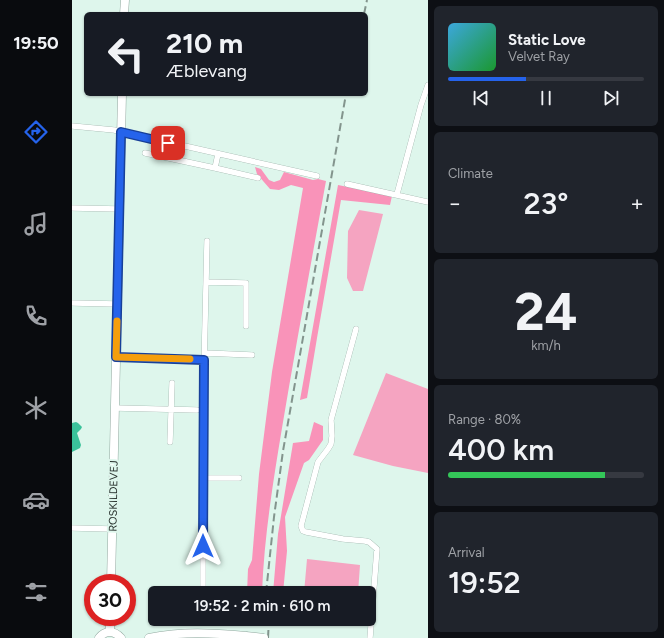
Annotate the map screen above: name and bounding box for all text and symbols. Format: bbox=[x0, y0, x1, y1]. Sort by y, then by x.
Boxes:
text: 210 m bbox=[166, 26, 243, 60]
icon: left bbox=[100, 28, 152, 80]
text: Static Love bbox=[508, 31, 586, 49]
text: 19:50 bbox=[13, 32, 59, 54]
text: Velvet Ray bbox=[508, 49, 570, 64]
text: Æblevang bbox=[166, 60, 247, 82]
icon: previous bbox=[470, 87, 492, 109]
icon: pause bbox=[535, 87, 557, 109]
icon: next bbox=[600, 87, 622, 109]
icon: directions bbox=[22, 118, 50, 146]
pin bbox=[151, 126, 185, 160]
icon: arrive bbox=[157, 132, 179, 154]
text: Climate bbox=[448, 166, 493, 181]
text: 23° bbox=[524, 185, 568, 222]
text: − bbox=[448, 190, 462, 217]
text: + bbox=[630, 190, 644, 217]
icon: music bbox=[22, 210, 50, 238]
text: 24 bbox=[514, 281, 578, 343]
icon: phone bbox=[22, 302, 50, 330]
text: km/h bbox=[531, 338, 561, 353]
icon: climate bbox=[22, 394, 50, 422]
text: Range · 80% bbox=[448, 412, 521, 427]
text: 400 km bbox=[448, 431, 554, 468]
street label: ROSKILDEVEJ bbox=[106, 460, 121, 532]
icon: car bbox=[22, 486, 50, 514]
position arrow bbox=[182, 525, 224, 567]
text: Arrival bbox=[448, 545, 485, 560]
text: 19:52 bbox=[448, 564, 521, 601]
speed limit sign: 30 bbox=[84, 574, 136, 626]
icon: filters bbox=[22, 578, 50, 606]
text: 19:52 · 2 min · 610 m bbox=[193, 597, 331, 615]

